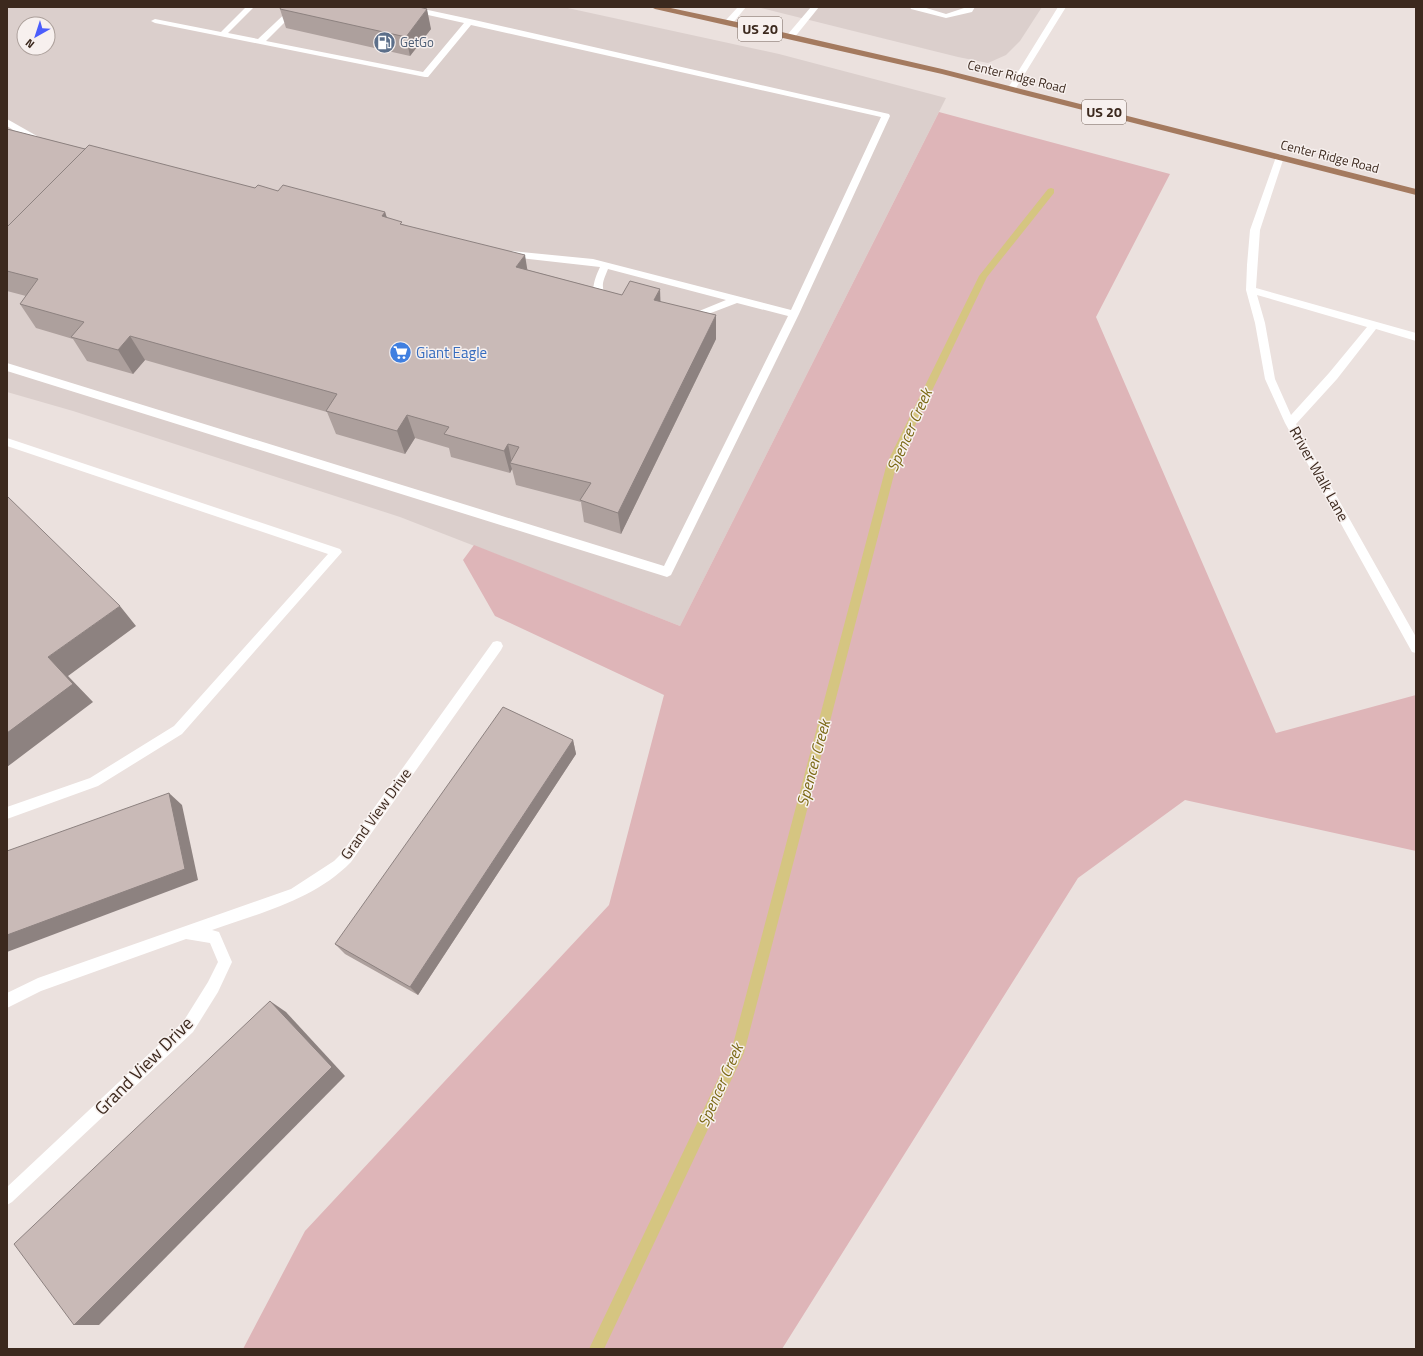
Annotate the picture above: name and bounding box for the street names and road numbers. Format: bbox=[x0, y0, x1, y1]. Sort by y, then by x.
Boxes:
road number: US 20 bbox=[738, 17, 782, 41]
street label: Center Ridge Road bbox=[966, 54, 1068, 98]
road number: US 20 bbox=[1082, 100, 1126, 124]
street label: Center Ridge Road bbox=[1279, 134, 1381, 178]
street label: Rriver Walk Lane bbox=[1284, 422, 1355, 526]
street label: Grand View Drive bbox=[334, 763, 417, 864]
street label: Grand View Drive bbox=[88, 1010, 199, 1121]

